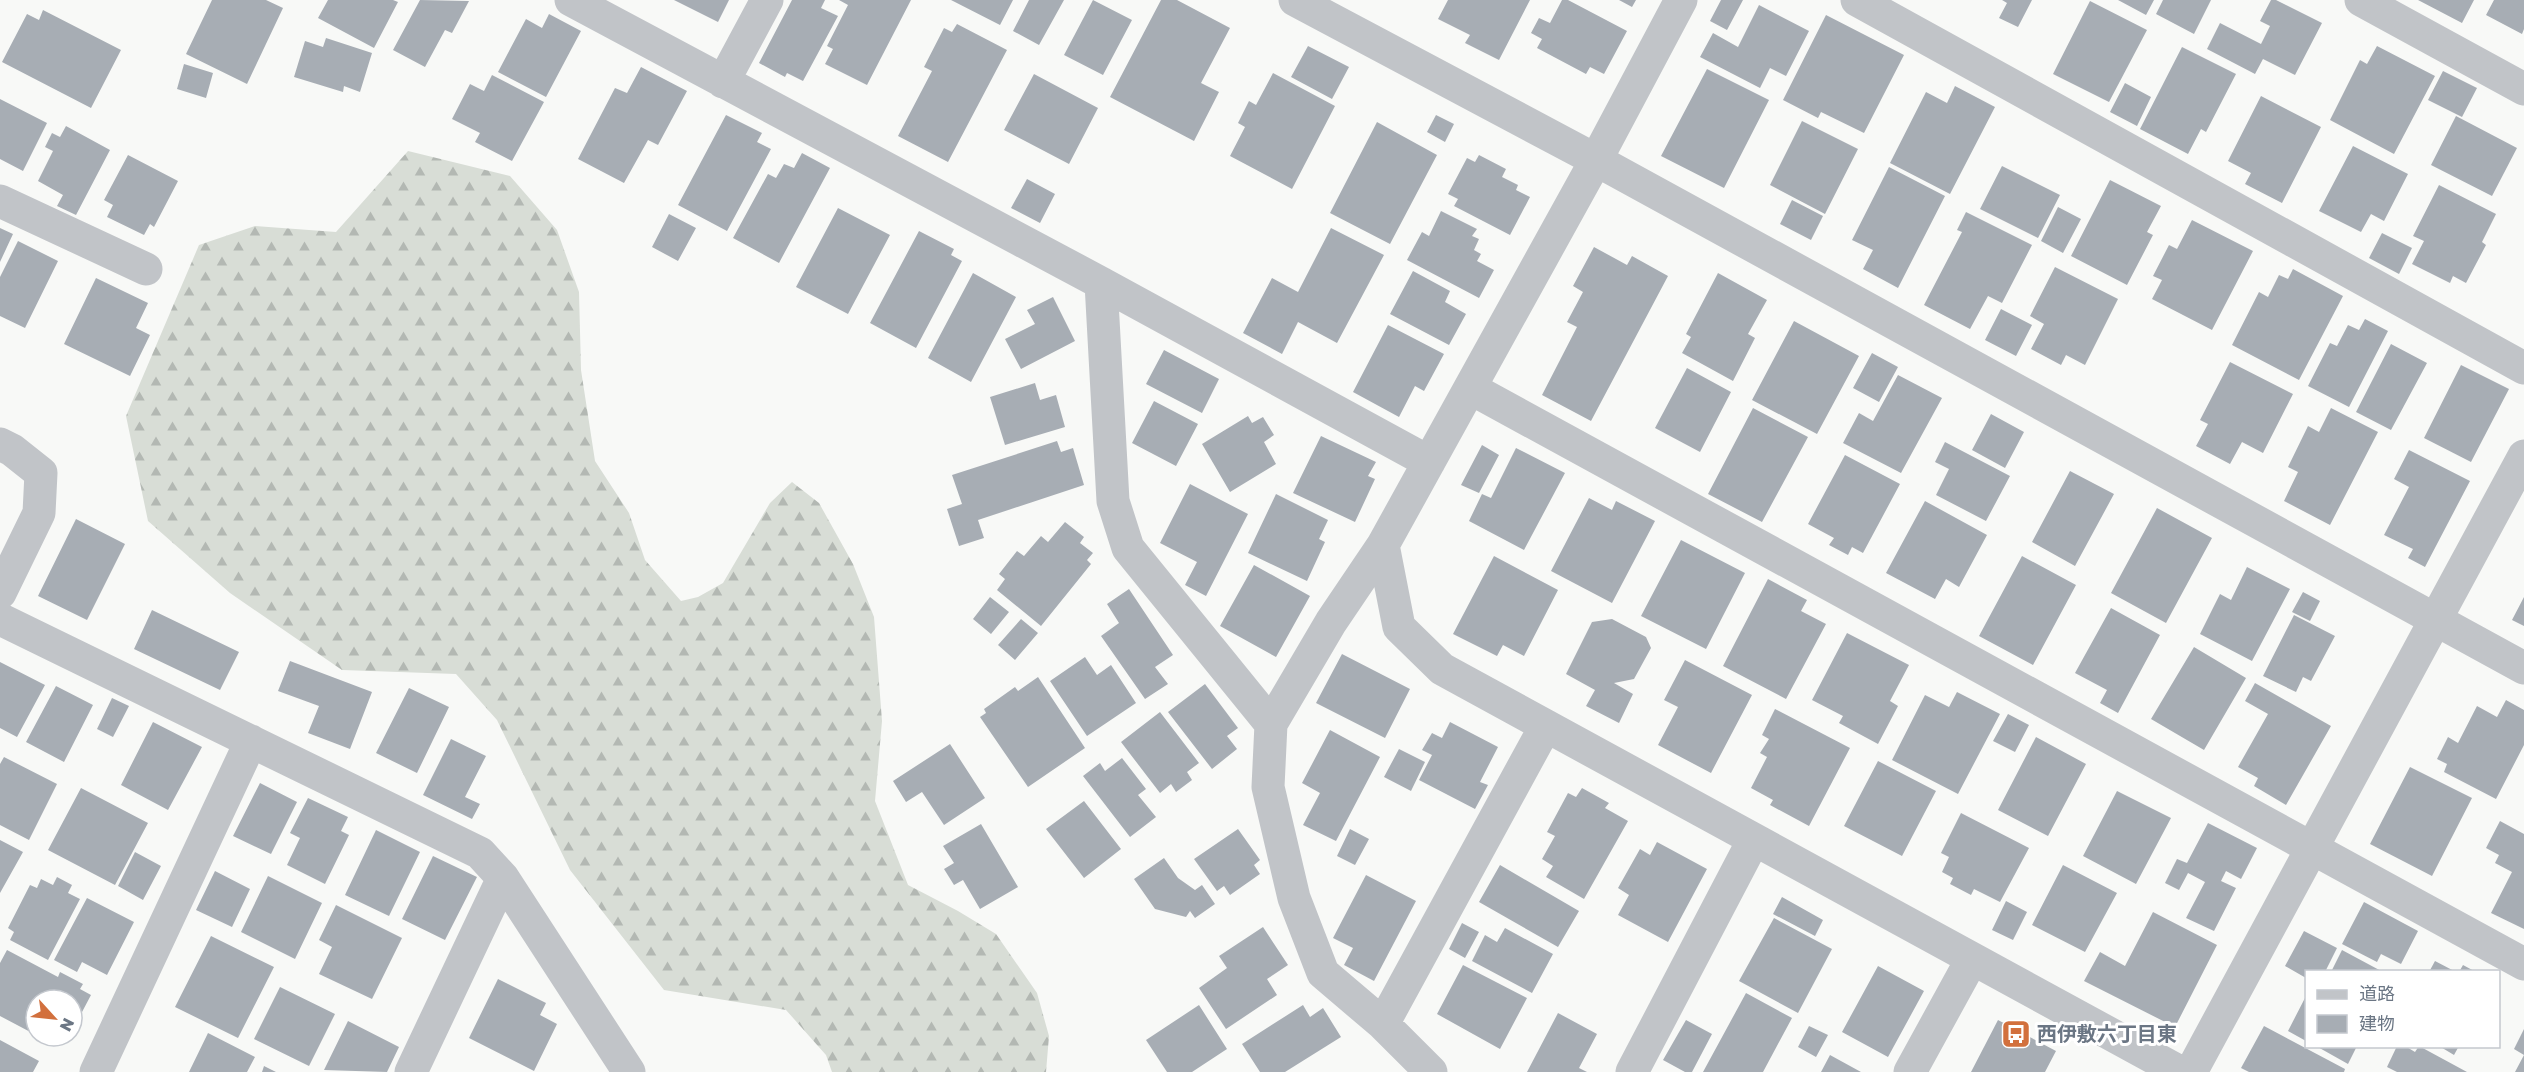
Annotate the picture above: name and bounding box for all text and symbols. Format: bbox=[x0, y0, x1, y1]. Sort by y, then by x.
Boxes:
legend bbox=[2305, 970, 2500, 1048]
text: 道路 bbox=[2359, 982, 2395, 1004]
north arrow bbox=[24, 988, 84, 1048]
text: 建物 bbox=[2359, 1012, 2395, 1034]
text: N bbox=[56, 1015, 79, 1035]
bus stop icon: 西伊敷六丁目東 bbox=[2000, 1018, 2032, 1050]
place label: 西伊敷六丁目東 bbox=[2037, 1021, 2177, 1045]

